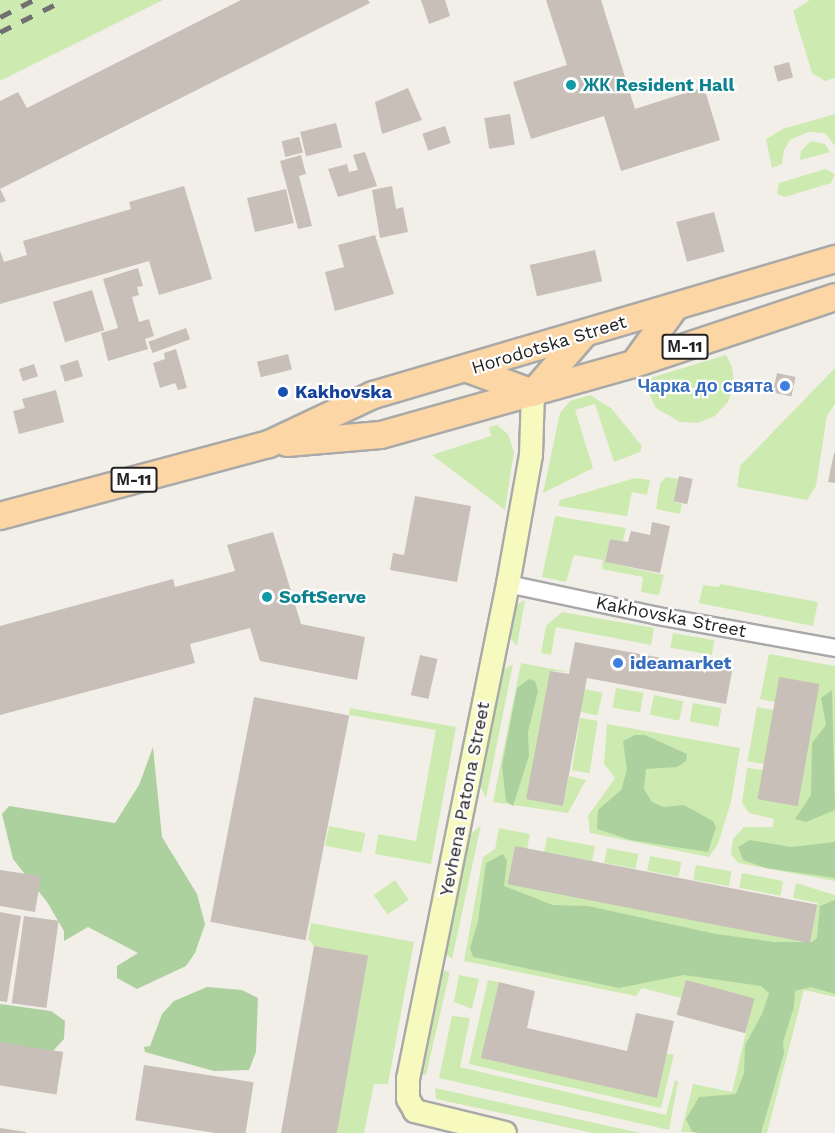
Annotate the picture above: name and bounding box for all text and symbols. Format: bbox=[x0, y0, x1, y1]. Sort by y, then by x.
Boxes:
place label: ЖК Resident Hall bbox=[583, 74, 734, 96]
marker: ЖК Resident Hall bbox=[564, 78, 578, 92]
street label: Horodotska Street bbox=[469, 311, 629, 379]
road number: М-11 bbox=[661, 334, 709, 360]
place label: Чарка до свята bbox=[637, 375, 773, 397]
marker: Чарка до свята bbox=[778, 379, 792, 393]
place label: Kakhovska bbox=[295, 381, 392, 403]
marker: Kakhovska bbox=[276, 385, 290, 399]
road number: М-11 bbox=[110, 467, 158, 493]
place label: SoftServe bbox=[279, 586, 366, 608]
marker: SoftServe bbox=[260, 590, 274, 604]
street label: Kakhovska Street bbox=[594, 592, 748, 642]
place label: ideamarket bbox=[630, 652, 731, 674]
marker: ideamarket bbox=[611, 656, 625, 670]
street label: Yevhena Patona Street bbox=[435, 700, 495, 898]

